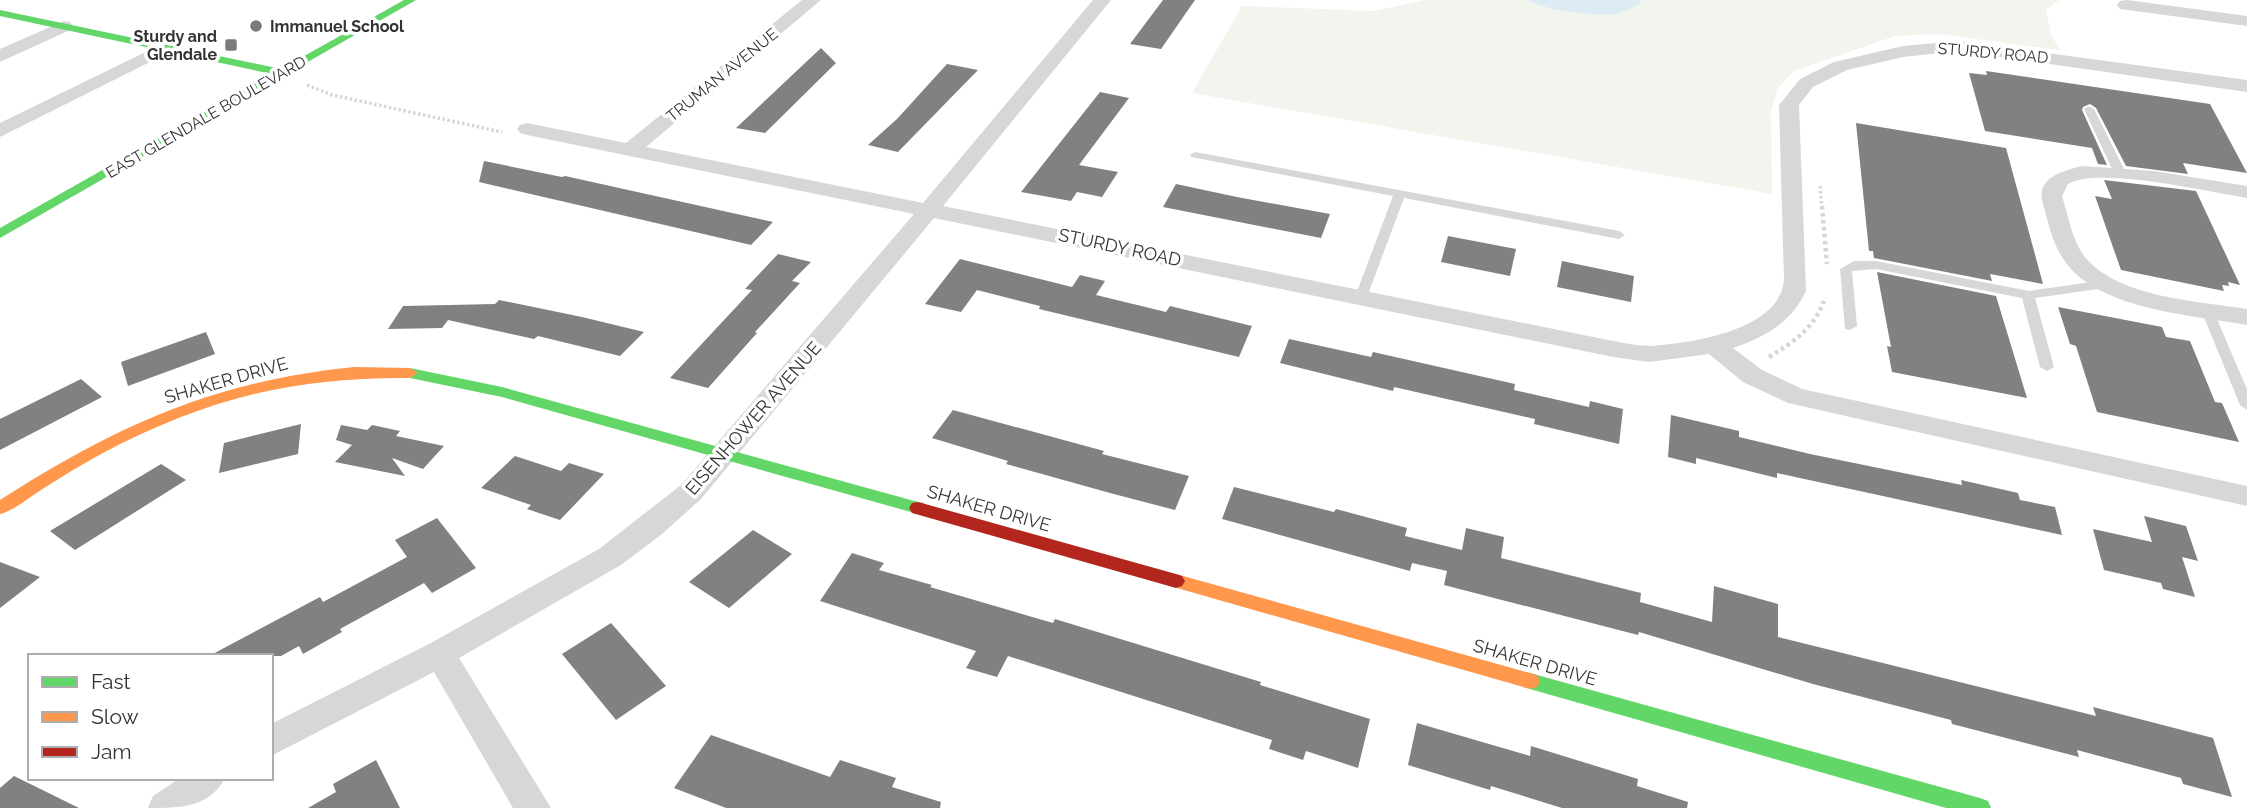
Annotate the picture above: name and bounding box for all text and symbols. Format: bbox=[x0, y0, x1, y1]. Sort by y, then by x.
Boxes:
place label: Immanuel School bbox=[270, 17, 405, 36]
marker: Immanuel School bbox=[248, 18, 264, 34]
street label: TRUMAN AVENUE bbox=[663, 24, 782, 126]
place label: Sturdy and Glendale bbox=[134, 27, 217, 64]
marker: Sturdy and Glendale bbox=[223, 37, 239, 53]
street label: STURDY ROAD bbox=[1937, 39, 2049, 67]
street label: EAST GLENDALE BOULEVARD bbox=[103, 52, 309, 182]
street label: STURDY ROAD bbox=[1057, 224, 1183, 270]
street label: EISENHOWER AVENUE bbox=[681, 337, 825, 499]
street label: SHAKER DRIVE bbox=[162, 352, 290, 408]
street label: SHAKER DRIVE bbox=[925, 480, 1053, 536]
street label: SHAKER DRIVE bbox=[1471, 634, 1599, 690]
legend bbox=[28, 654, 273, 780]
text: Fast bbox=[91, 669, 131, 694]
text: Slow bbox=[91, 704, 139, 729]
text: Jam bbox=[91, 739, 132, 764]

